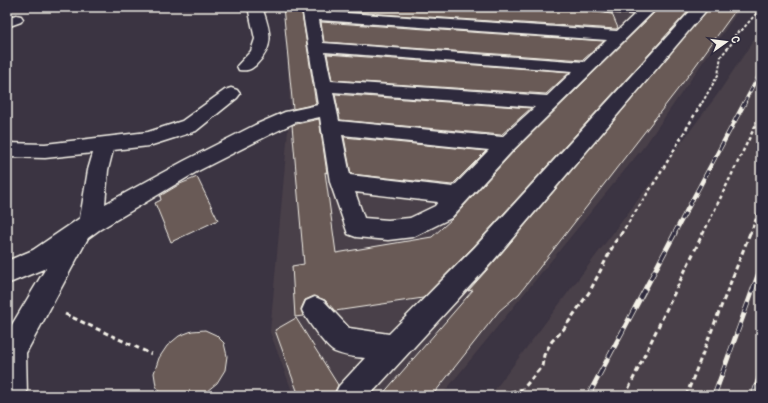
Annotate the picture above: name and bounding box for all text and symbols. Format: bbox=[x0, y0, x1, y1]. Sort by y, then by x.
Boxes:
north arrow bbox=[706, 22, 746, 62]
text: С bbox=[728, 35, 742, 45]

